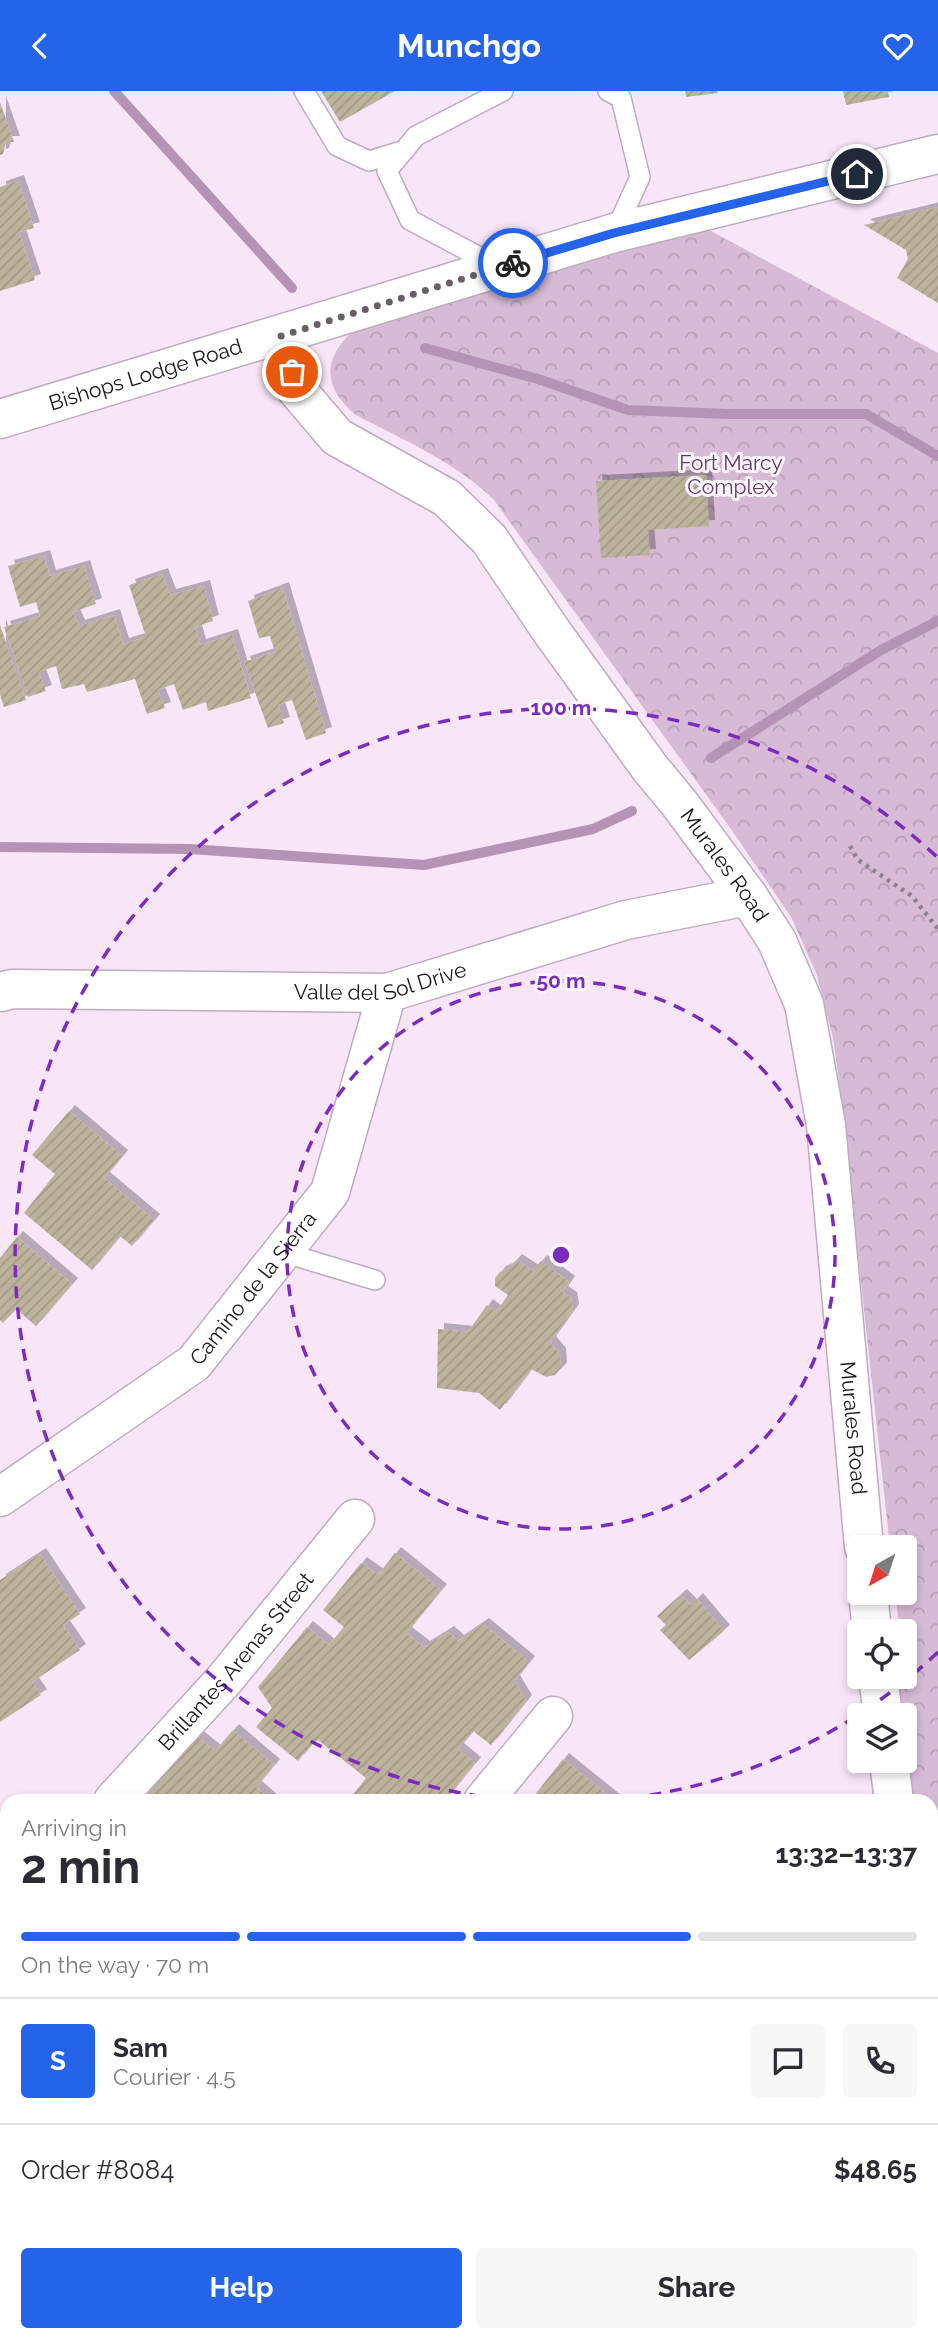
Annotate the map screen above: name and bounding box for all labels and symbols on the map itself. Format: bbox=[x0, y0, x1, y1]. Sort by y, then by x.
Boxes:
pin bbox=[827, 144, 887, 204]
courier bbox=[478, 228, 548, 298]
street label: Bishops Lodge Road bbox=[46, 333, 245, 415]
pin bbox=[262, 342, 322, 402]
park label: Fort Marcy Complex bbox=[679, 450, 783, 499]
text: 100 m bbox=[531, 695, 591, 720]
street label: Murales Road bbox=[675, 803, 774, 926]
street label: Valle del Sol Drive bbox=[294, 957, 469, 1006]
text: 50 m bbox=[536, 968, 586, 993]
street label: Camino de la Sierra bbox=[184, 1206, 321, 1370]
centre of rings bbox=[549, 1243, 573, 1267]
street label: Murales Road bbox=[835, 1360, 872, 1496]
north arrow bbox=[847, 1535, 917, 1605]
street label: Brillantes Arenas Street bbox=[153, 1567, 318, 1755]

